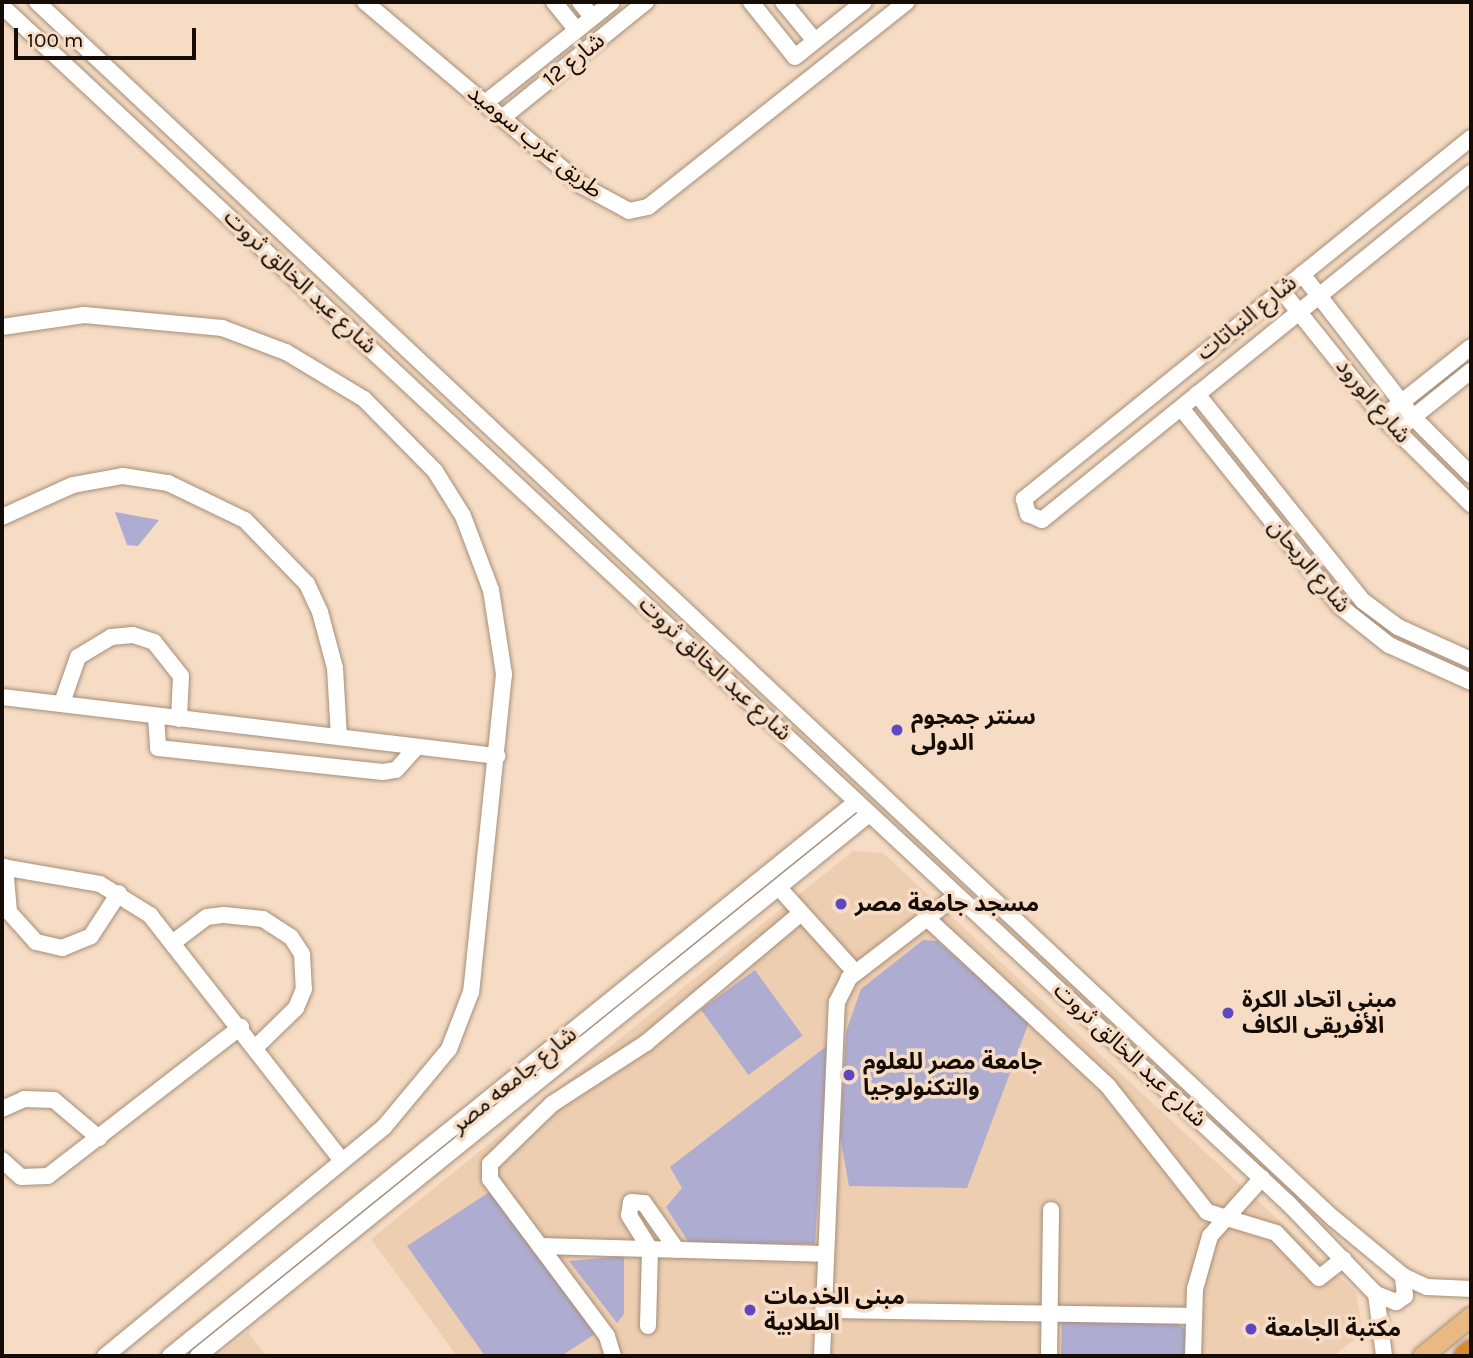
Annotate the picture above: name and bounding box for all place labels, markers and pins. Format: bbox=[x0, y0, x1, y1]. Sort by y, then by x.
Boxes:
place label: سنتر جمجوم الدولى bbox=[911, 703, 1036, 757]
marker: سنتر جمجوم الدولى bbox=[889, 722, 905, 738]
place label: مسجد جامعة مصر bbox=[855, 890, 1039, 918]
marker: مسجد جامعة مصر bbox=[833, 896, 849, 912]
place label: مبنى اتحاد الكرة الأفريقى الكاف bbox=[1242, 986, 1397, 1040]
marker: مبنى اتحاد الكرة الأفريقى الكاف bbox=[1220, 1005, 1236, 1021]
place label: جامعة مصر للعلوم والتكنولوجيا bbox=[863, 1048, 1042, 1102]
marker: جامعة مصر للعلوم والتكنولوجيا bbox=[841, 1067, 857, 1083]
place label: مبنى الخدمات الطلابية bbox=[764, 1283, 905, 1337]
marker: مبنى الخدمات الطلابية bbox=[742, 1302, 758, 1318]
place label: مكتبة الجامعة bbox=[1265, 1315, 1401, 1343]
marker: مكتبة الجامعة bbox=[1243, 1321, 1259, 1337]

